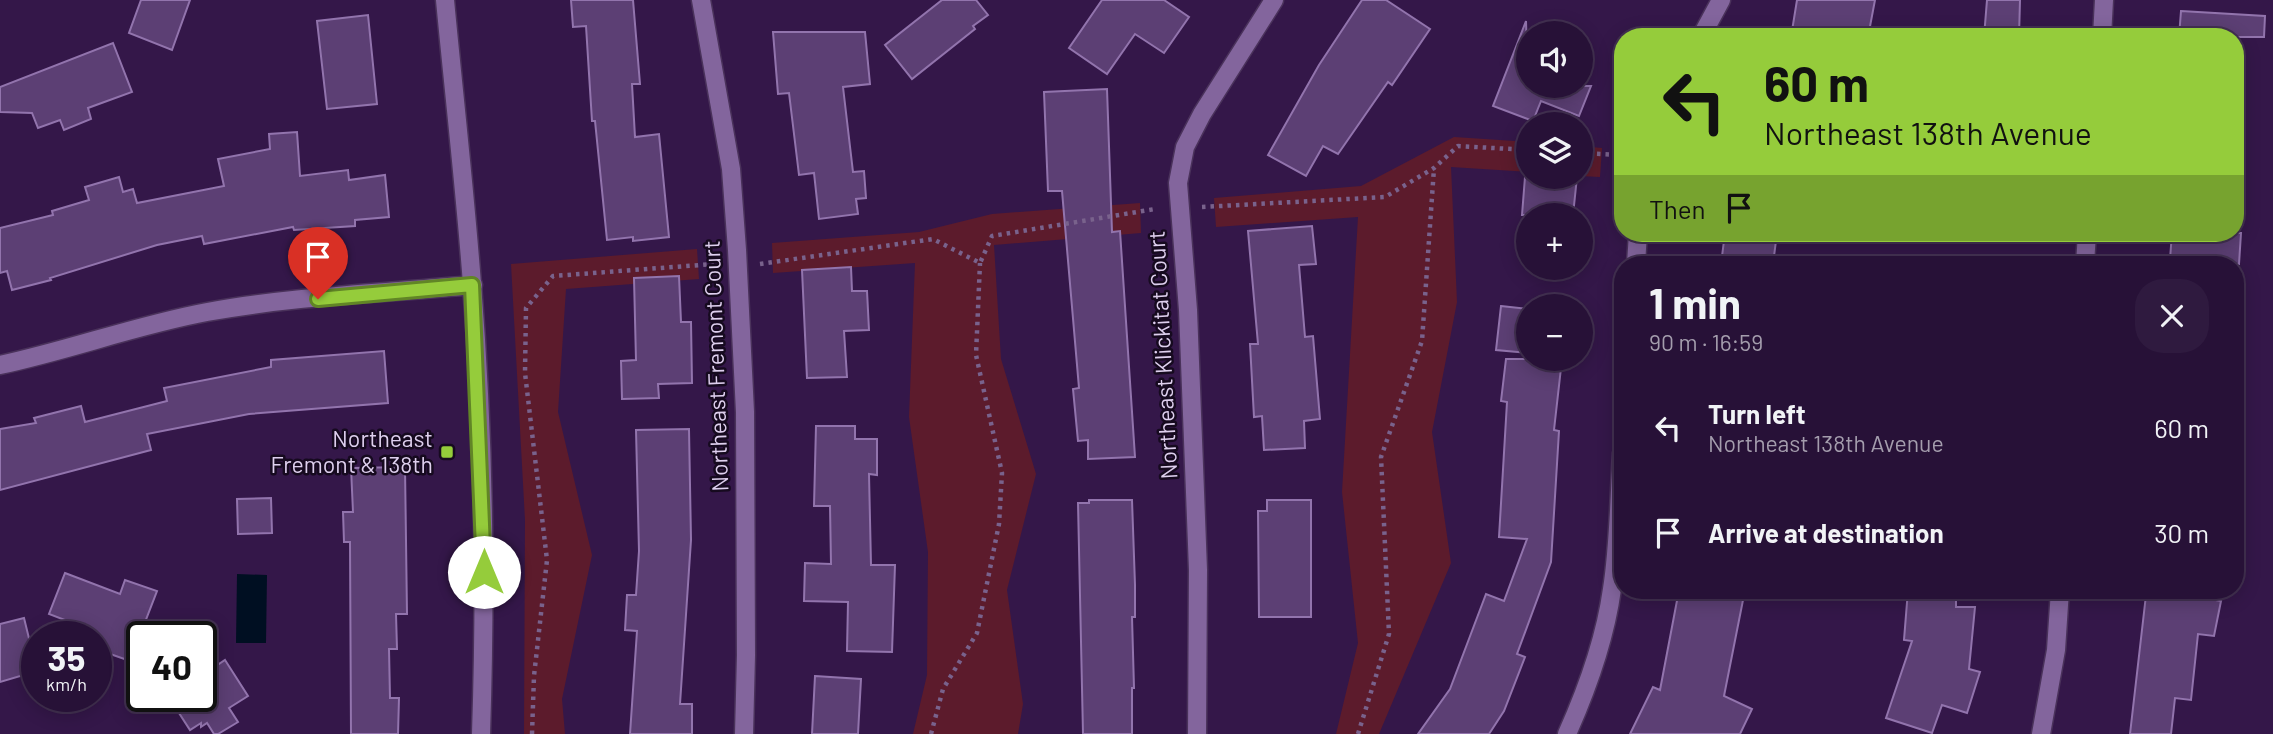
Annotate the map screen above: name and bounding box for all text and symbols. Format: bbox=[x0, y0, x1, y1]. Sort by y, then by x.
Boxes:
map controls bbox=[1516, 21, 1593, 371]
button: sound bbox=[1516, 21, 1593, 98]
text: 60 m bbox=[1764, 53, 1869, 112]
icon: left bbox=[1649, 56, 1740, 147]
button: layers bbox=[1516, 112, 1593, 189]
text: Northeast 138th Avenue bbox=[1764, 113, 2092, 151]
icon: arrive bbox=[1720, 189, 1758, 227]
text: Then bbox=[1649, 193, 1706, 224]
button: + bbox=[1516, 203, 1593, 280]
pin bbox=[288, 227, 348, 299]
street label: Northeast Klickitat Court bbox=[1142, 230, 1182, 480]
icon: arrive bbox=[299, 238, 337, 276]
street label: Northeast Fremont Court bbox=[697, 240, 733, 492]
text: 1 min bbox=[1649, 277, 1741, 327]
button: close bbox=[2135, 279, 2209, 353]
button: − bbox=[1516, 294, 1593, 371]
text: 90 m · 16:59 bbox=[1649, 328, 1763, 356]
text: Turn left bbox=[1708, 398, 1806, 429]
icon: left bbox=[1649, 409, 1687, 447]
text: 60 m bbox=[2154, 412, 2209, 443]
place label: Northeast Fremont & 138th bbox=[271, 424, 433, 478]
text: Northeast 138th Avenue bbox=[1708, 429, 1944, 457]
marker: Northeast Fremont & 138th bbox=[439, 444, 455, 460]
icon: arrive bbox=[1649, 514, 1687, 552]
text: Arrive at destination bbox=[1708, 517, 1944, 548]
text: 30 m bbox=[2154, 517, 2209, 548]
position arrow bbox=[447, 535, 521, 609]
speed limit sign: 40 bbox=[126, 621, 217, 712]
text: 35 bbox=[48, 636, 85, 678]
text: km/h bbox=[46, 673, 87, 695]

